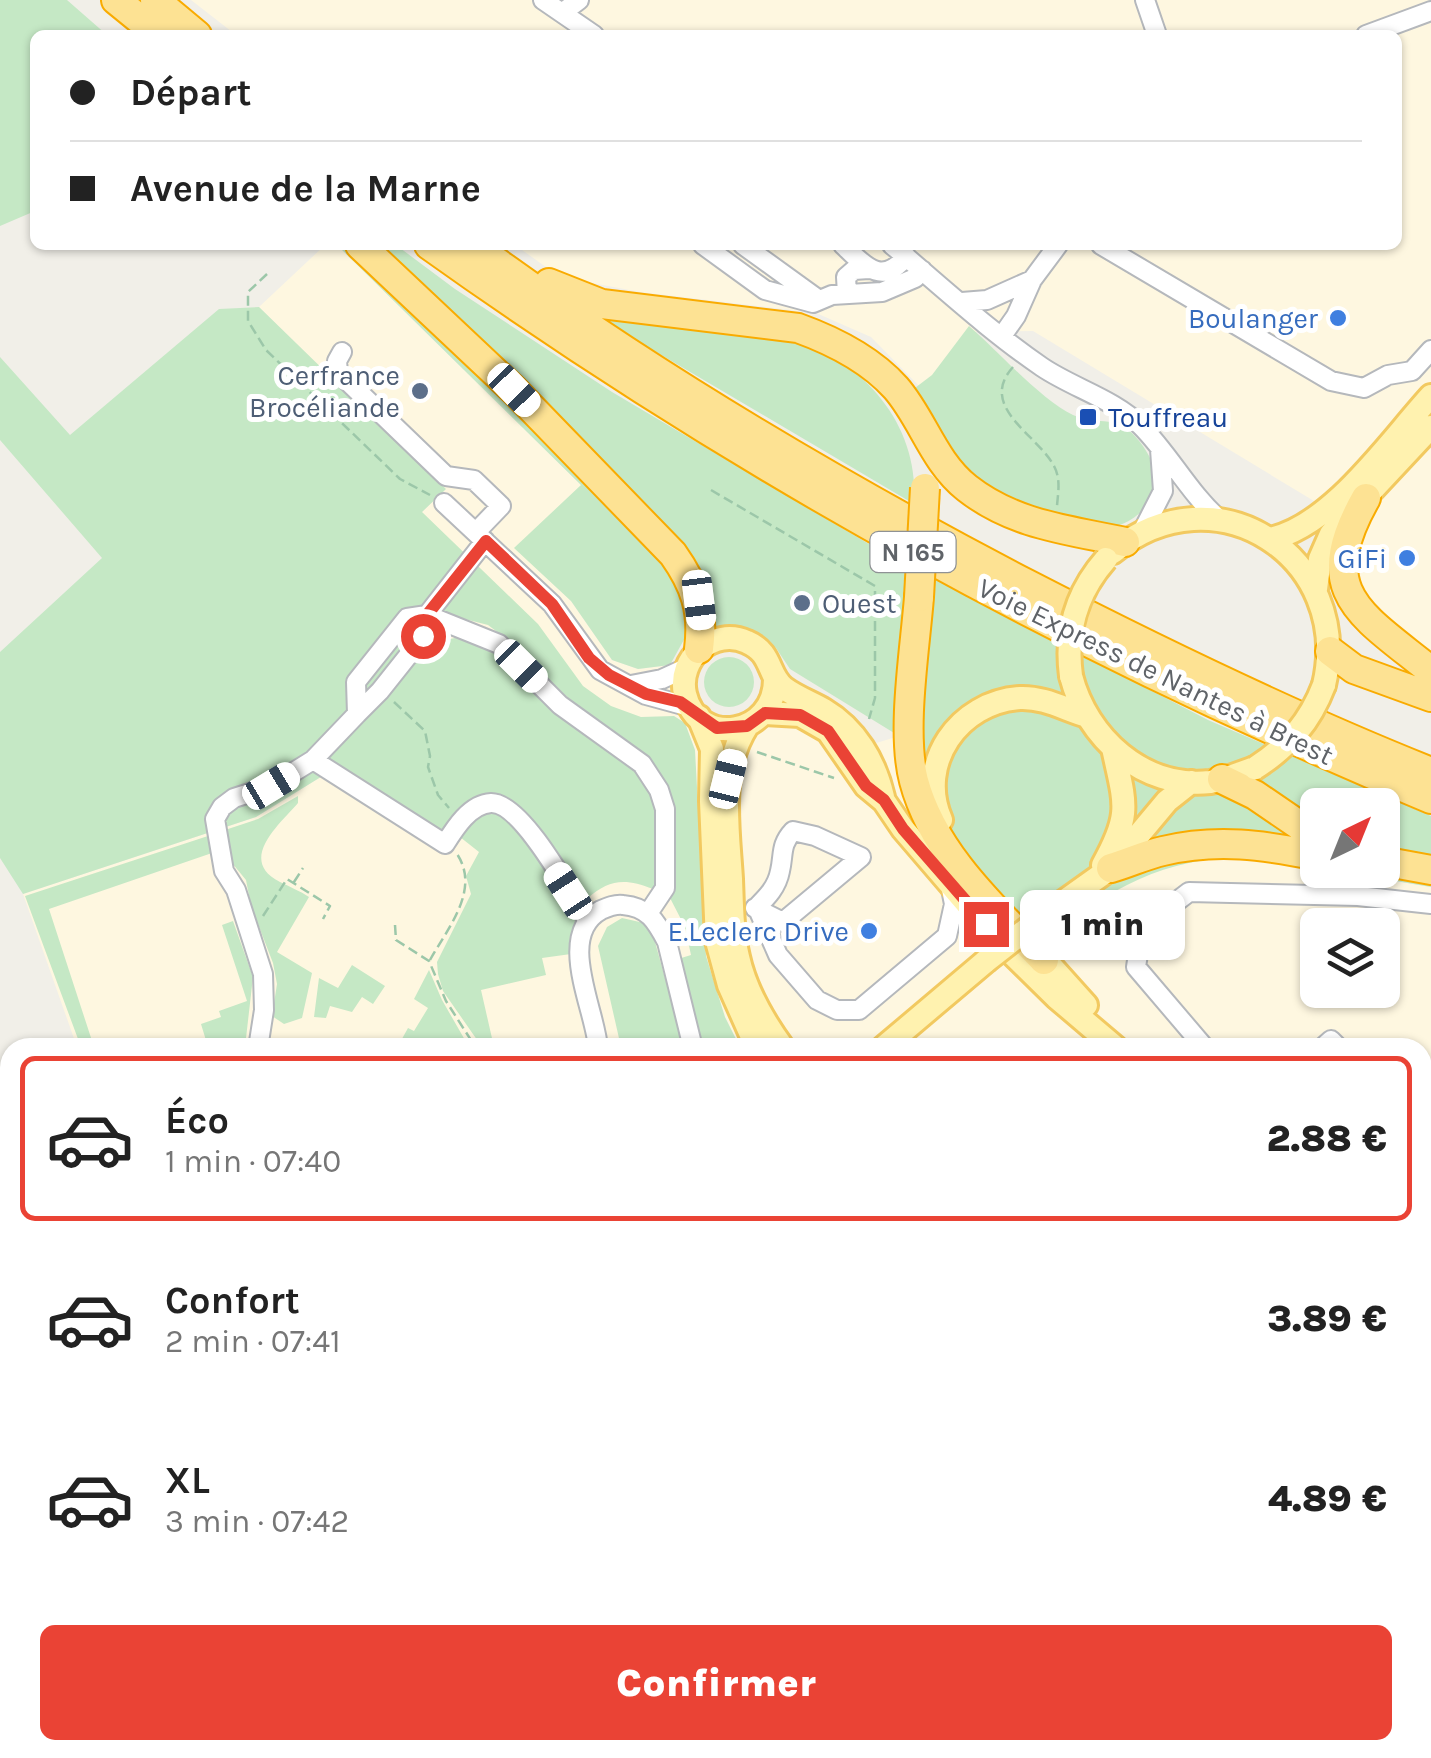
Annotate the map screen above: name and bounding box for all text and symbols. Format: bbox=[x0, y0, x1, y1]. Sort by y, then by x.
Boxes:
text: Départ bbox=[130, 70, 252, 115]
text: Avenue de la Marne bbox=[130, 166, 481, 211]
place label: Boulanger bbox=[1188, 302, 1319, 335]
marker: Boulanger bbox=[1327, 307, 1349, 329]
car bbox=[482, 358, 546, 422]
place label: Cerfrance Brocéliande bbox=[249, 359, 400, 424]
marker: Cerfrance Brocéliande bbox=[409, 380, 431, 402]
place label: Touffreau bbox=[1108, 401, 1228, 434]
marker: Touffreau bbox=[1077, 406, 1099, 428]
road number: N 165 bbox=[870, 532, 956, 572]
place label: GiFi bbox=[1338, 542, 1387, 575]
marker: GiFi bbox=[1396, 547, 1418, 569]
car bbox=[680, 568, 718, 632]
street label: Voie Express de Nantes à Brest bbox=[973, 571, 1339, 772]
place label: Ouest bbox=[822, 587, 897, 620]
marker: Ouest bbox=[791, 592, 813, 614]
route start bbox=[401, 614, 446, 659]
car bbox=[489, 634, 553, 698]
car bbox=[706, 746, 750, 812]
car bbox=[238, 758, 304, 814]
north arrow bbox=[1300, 788, 1400, 888]
map controls bbox=[1300, 788, 1400, 1008]
car bbox=[539, 858, 597, 924]
callout: 1 min bbox=[1021, 889, 1186, 959]
route end bbox=[964, 902, 1009, 947]
text: 1 min bbox=[1061, 906, 1144, 943]
button: layers bbox=[1300, 908, 1400, 1008]
place label: E.Leclerc Drive bbox=[668, 915, 849, 948]
marker: E.Leclerc Drive bbox=[858, 920, 880, 942]
icon: car bbox=[45, 1094, 135, 1184]
text: Éco bbox=[165, 1098, 229, 1143]
text: 2.88 € bbox=[1267, 1116, 1387, 1161]
text: 1 min · 07:40 bbox=[165, 1143, 341, 1180]
icon: car bbox=[45, 1274, 135, 1364]
text: Confort bbox=[165, 1278, 300, 1323]
text: 3.89 € bbox=[1267, 1296, 1387, 1341]
text: 2 min · 07:41 bbox=[165, 1323, 341, 1360]
icon: car bbox=[45, 1454, 135, 1544]
text: XL bbox=[165, 1458, 210, 1503]
text: 4.89 € bbox=[1268, 1476, 1387, 1521]
text: 3 min · 07:42 bbox=[165, 1503, 349, 1540]
button: Confirmer bbox=[40, 1625, 1392, 1740]

